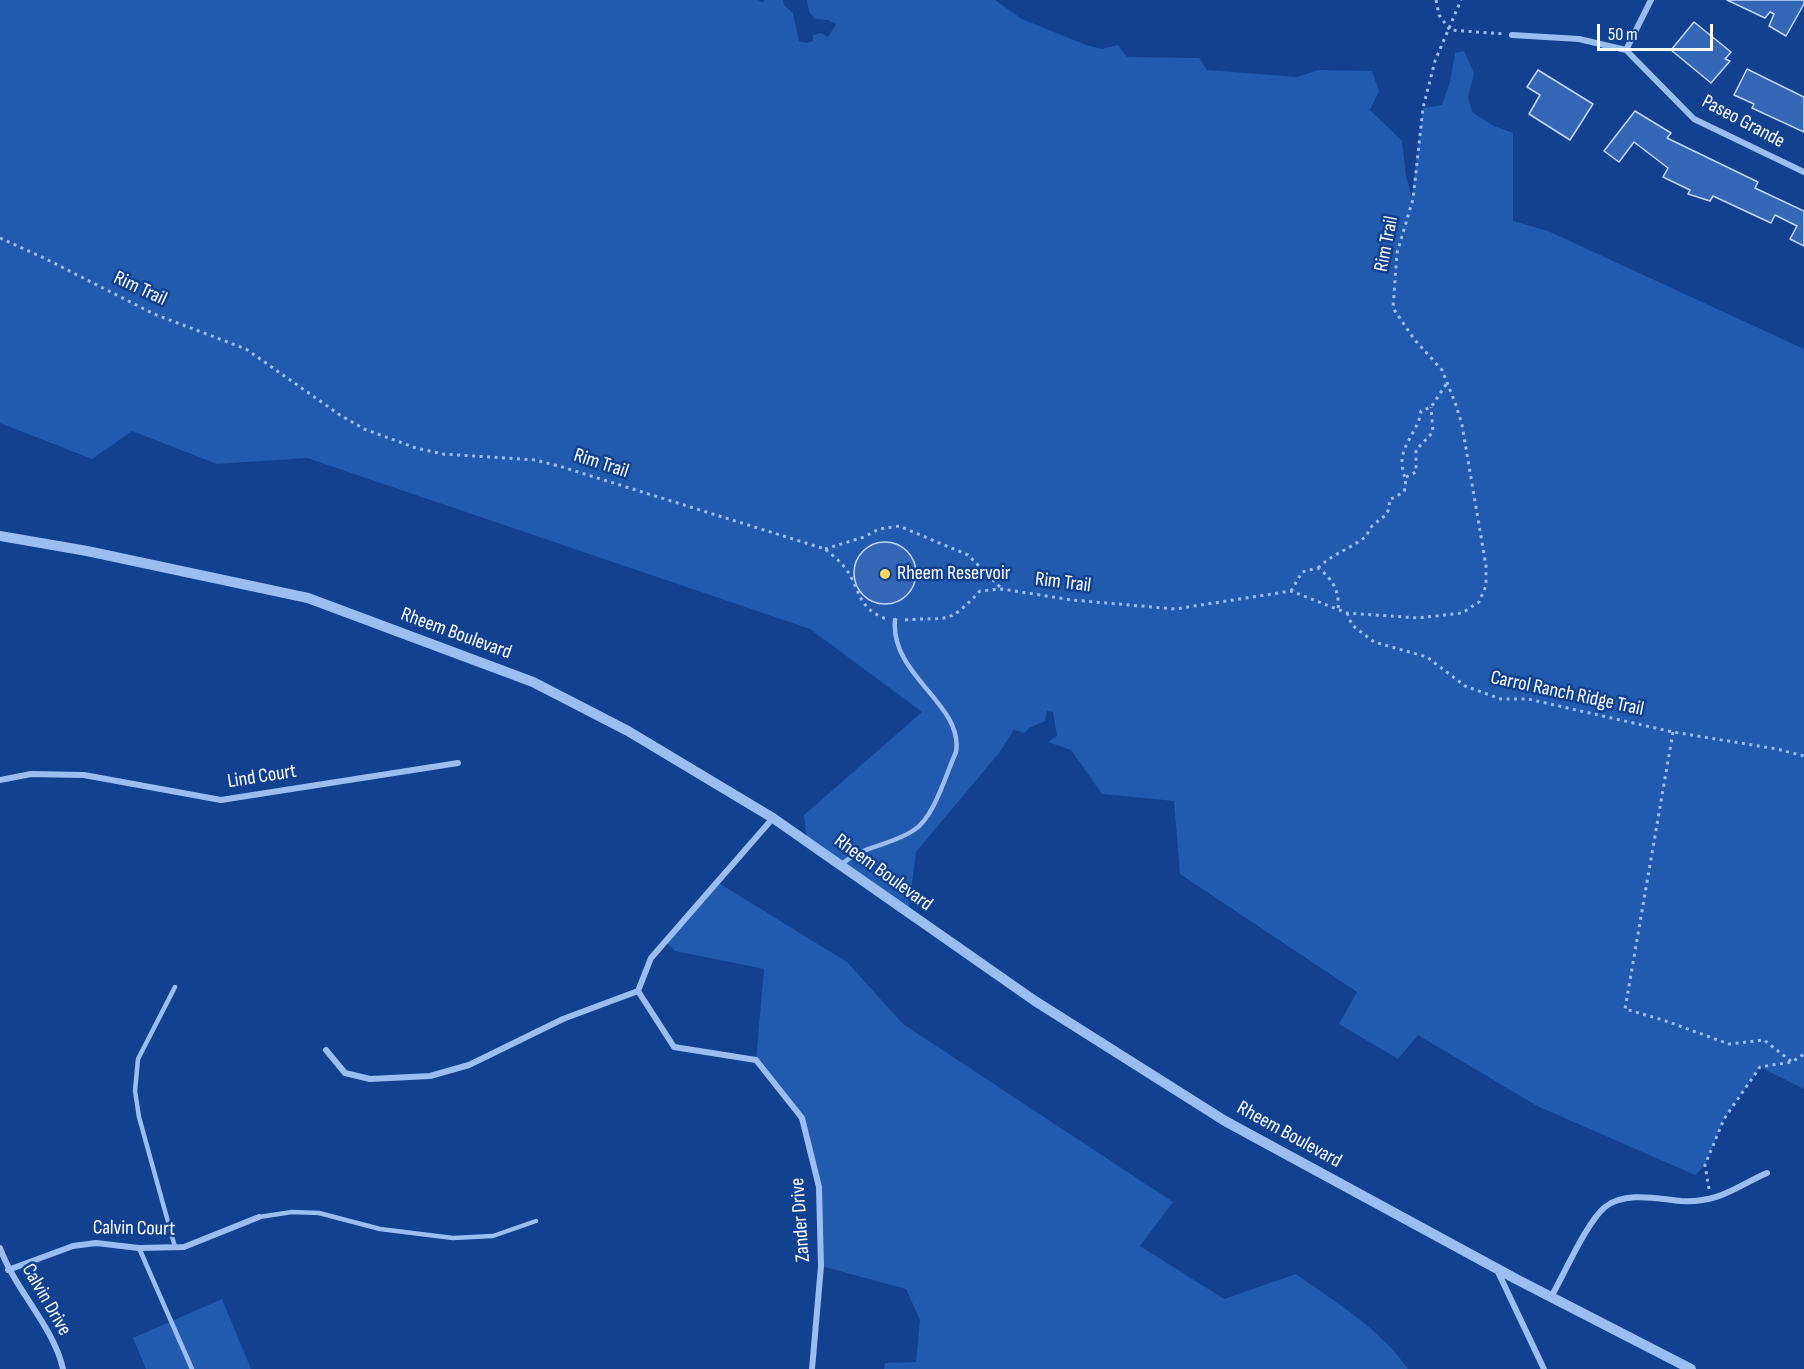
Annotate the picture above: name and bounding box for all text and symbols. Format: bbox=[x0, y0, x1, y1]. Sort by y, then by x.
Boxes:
scale bar bbox=[1600, 12, 1716, 50]
text: 50 m bbox=[1608, 24, 1638, 45]
street label: Paseo Grande bbox=[1697, 90, 1789, 154]
street label: Rim Trail bbox=[1370, 214, 1404, 274]
street label: Rim Trail bbox=[109, 266, 171, 312]
street label: Rim Trail bbox=[571, 444, 631, 484]
place label: Rheem Reservoir bbox=[897, 562, 1010, 586]
marker: Rheem Reservoir bbox=[878, 567, 892, 581]
street label: Rim Trail bbox=[1034, 568, 1092, 598]
street label: Rheem Boulevard bbox=[397, 603, 515, 665]
street label: Carrol Ranch Ridge Trail bbox=[1488, 666, 1646, 722]
street label: Lind Court bbox=[226, 760, 298, 794]
street label: Rheem Boulevard bbox=[829, 829, 937, 917]
street label: Rheem Boulevard bbox=[1232, 1096, 1346, 1174]
street label: Zander Drive bbox=[786, 1177, 816, 1263]
street label: Calvin Court bbox=[93, 1216, 175, 1242]
street label: Calvin Drive bbox=[16, 1260, 76, 1340]

